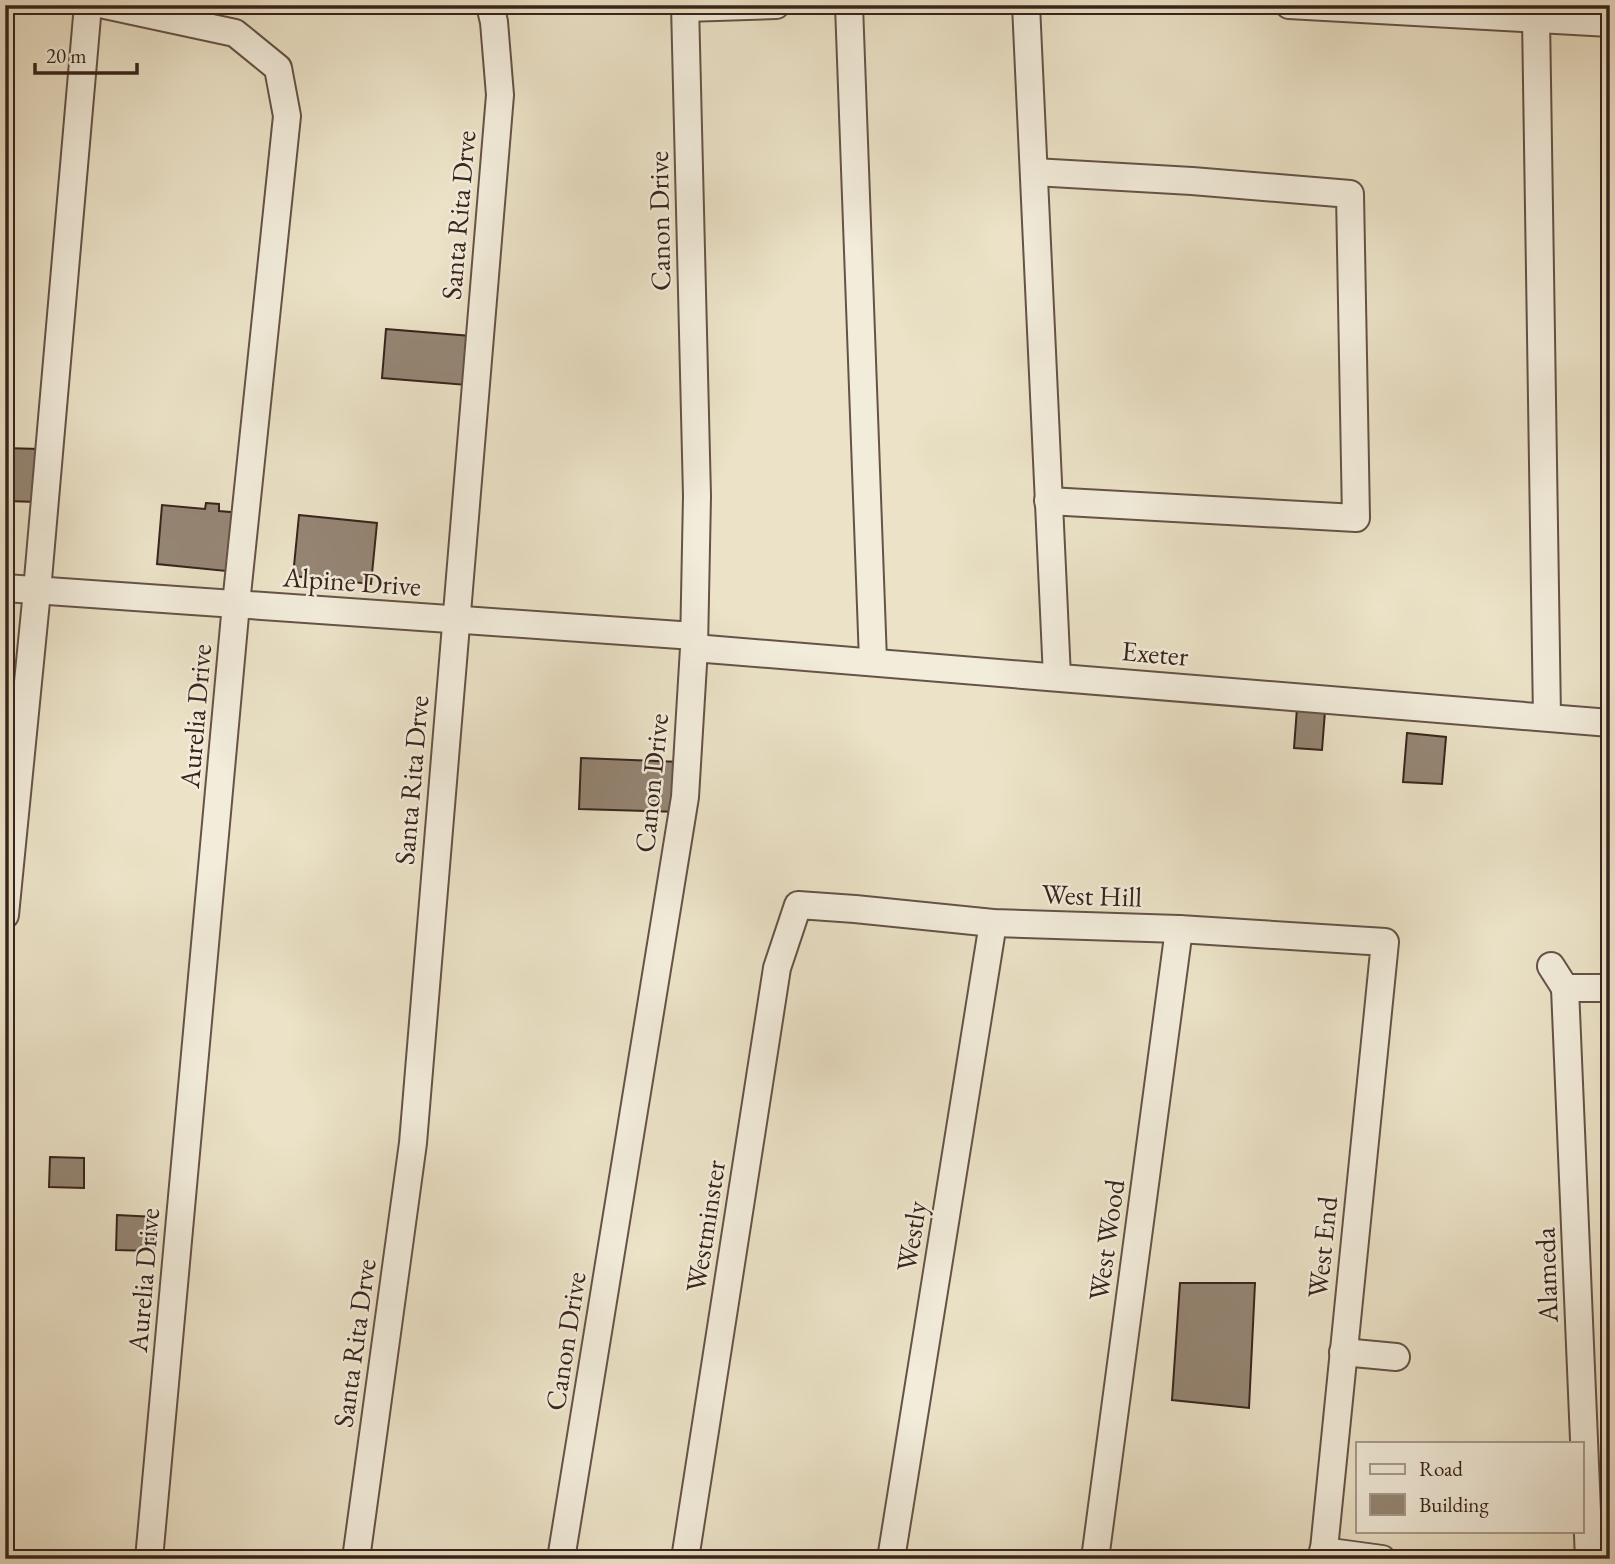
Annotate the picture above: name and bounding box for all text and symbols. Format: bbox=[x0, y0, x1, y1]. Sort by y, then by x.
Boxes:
scale bar bbox=[35, 32, 136, 76]
text: 20 m bbox=[46, 42, 87, 69]
street label: Santa Rita Drve bbox=[433, 129, 483, 301]
street label: Canon Drive bbox=[640, 151, 678, 291]
street label: Alpine Drive bbox=[281, 558, 422, 604]
street label: Exeter bbox=[1120, 632, 1191, 674]
street label: Aurelia Drive bbox=[171, 642, 219, 791]
street label: Santa Rita Drve bbox=[386, 694, 436, 866]
street label: Canon Drive bbox=[626, 711, 676, 854]
street label: West Hill bbox=[1041, 875, 1143, 915]
street label: Westminster bbox=[677, 1157, 733, 1295]
street label: West Wood bbox=[1080, 1176, 1132, 1303]
street label: West End bbox=[1299, 1194, 1345, 1300]
street label: Westly bbox=[888, 1198, 934, 1274]
street label: Aurelia Drive bbox=[119, 1206, 167, 1355]
street label: Alameda bbox=[1526, 1226, 1566, 1324]
street label: Santa Rita Drve bbox=[324, 1256, 384, 1430]
street label: Canon Drive bbox=[536, 1269, 594, 1413]
legend bbox=[1356, 1442, 1584, 1532]
text: Road bbox=[1419, 1455, 1463, 1482]
text: Building bbox=[1419, 1491, 1489, 1518]

